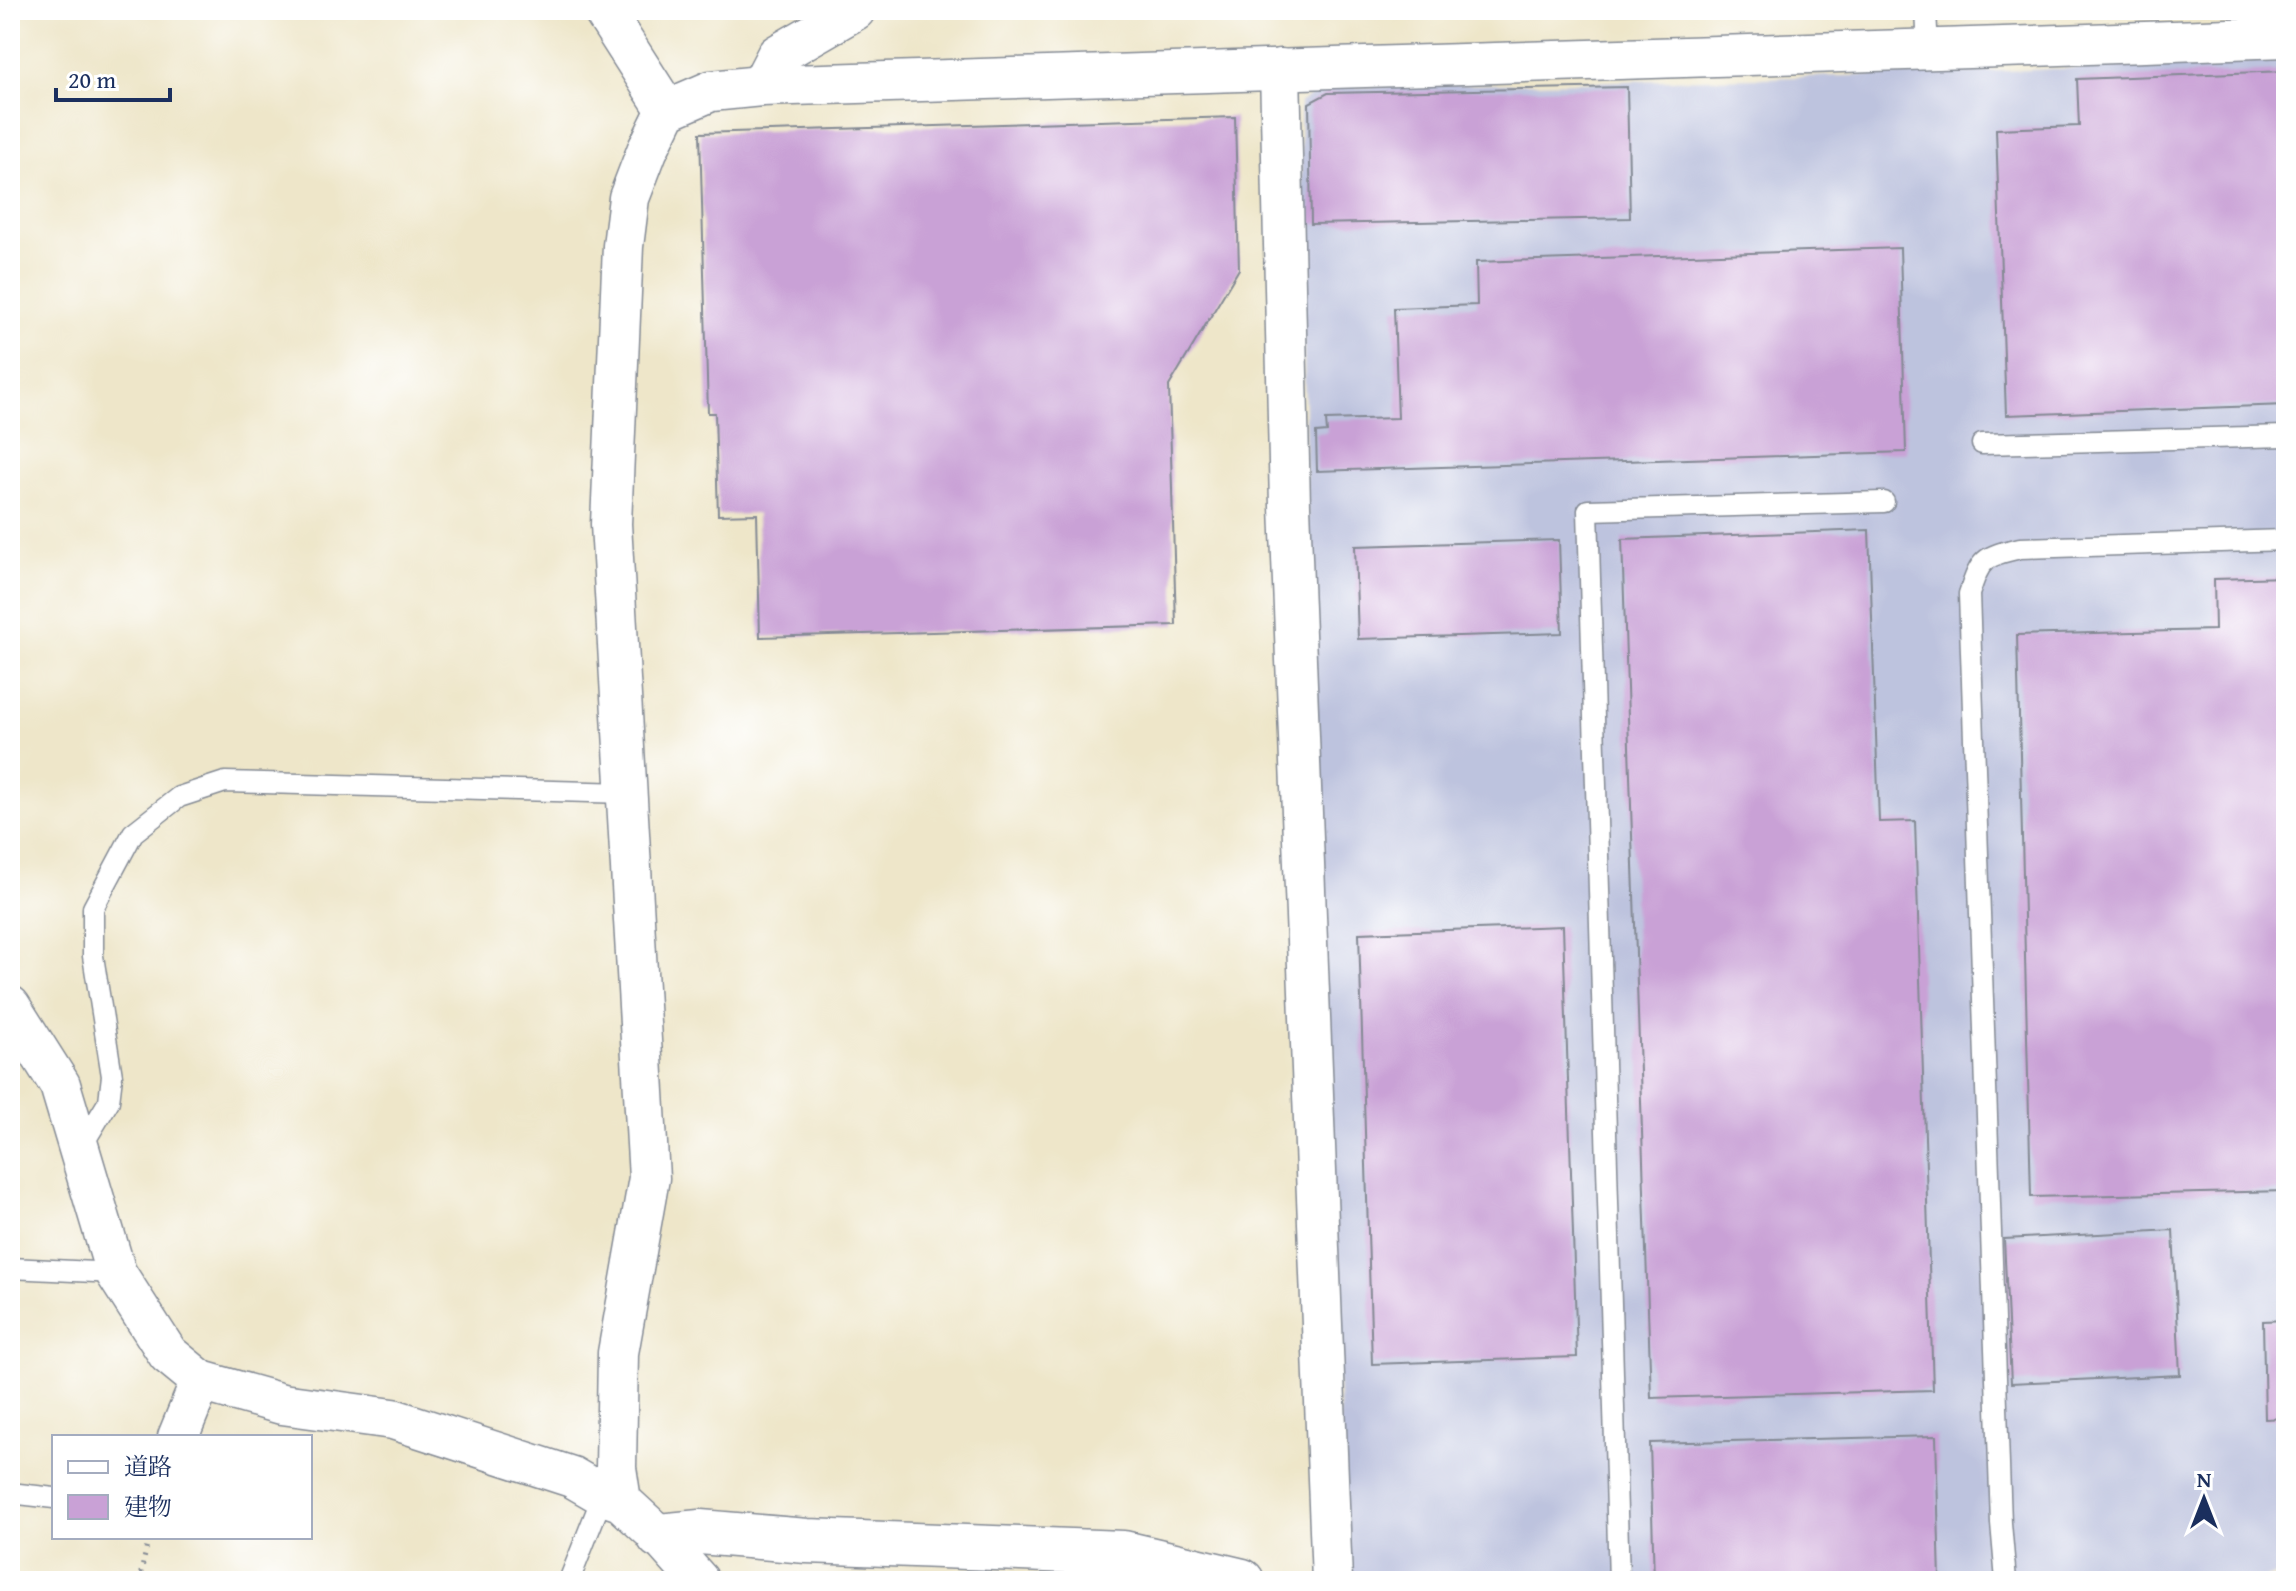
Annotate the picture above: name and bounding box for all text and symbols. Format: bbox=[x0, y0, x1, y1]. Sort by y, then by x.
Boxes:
scale bar bbox=[56, 52, 170, 102]
text: 20 m bbox=[68, 62, 116, 97]
legend bbox=[52, 1435, 312, 1539]
text: 道路 bbox=[124, 1449, 172, 1484]
north arrow bbox=[2164, 1459, 2244, 1539]
text: N bbox=[2197, 1463, 2212, 1495]
text: 建物 bbox=[124, 1489, 172, 1524]

